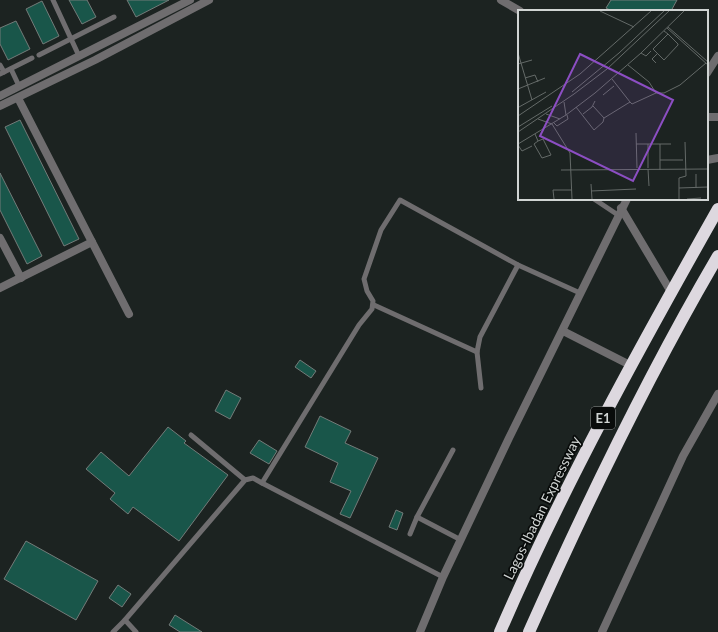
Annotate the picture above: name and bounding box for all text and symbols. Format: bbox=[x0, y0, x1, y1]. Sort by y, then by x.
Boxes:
inset map bbox=[518, 10, 708, 200]
road number: E1 bbox=[591, 407, 615, 429]
street label: Lagos-Ibadan Expressway bbox=[499, 433, 584, 582]

